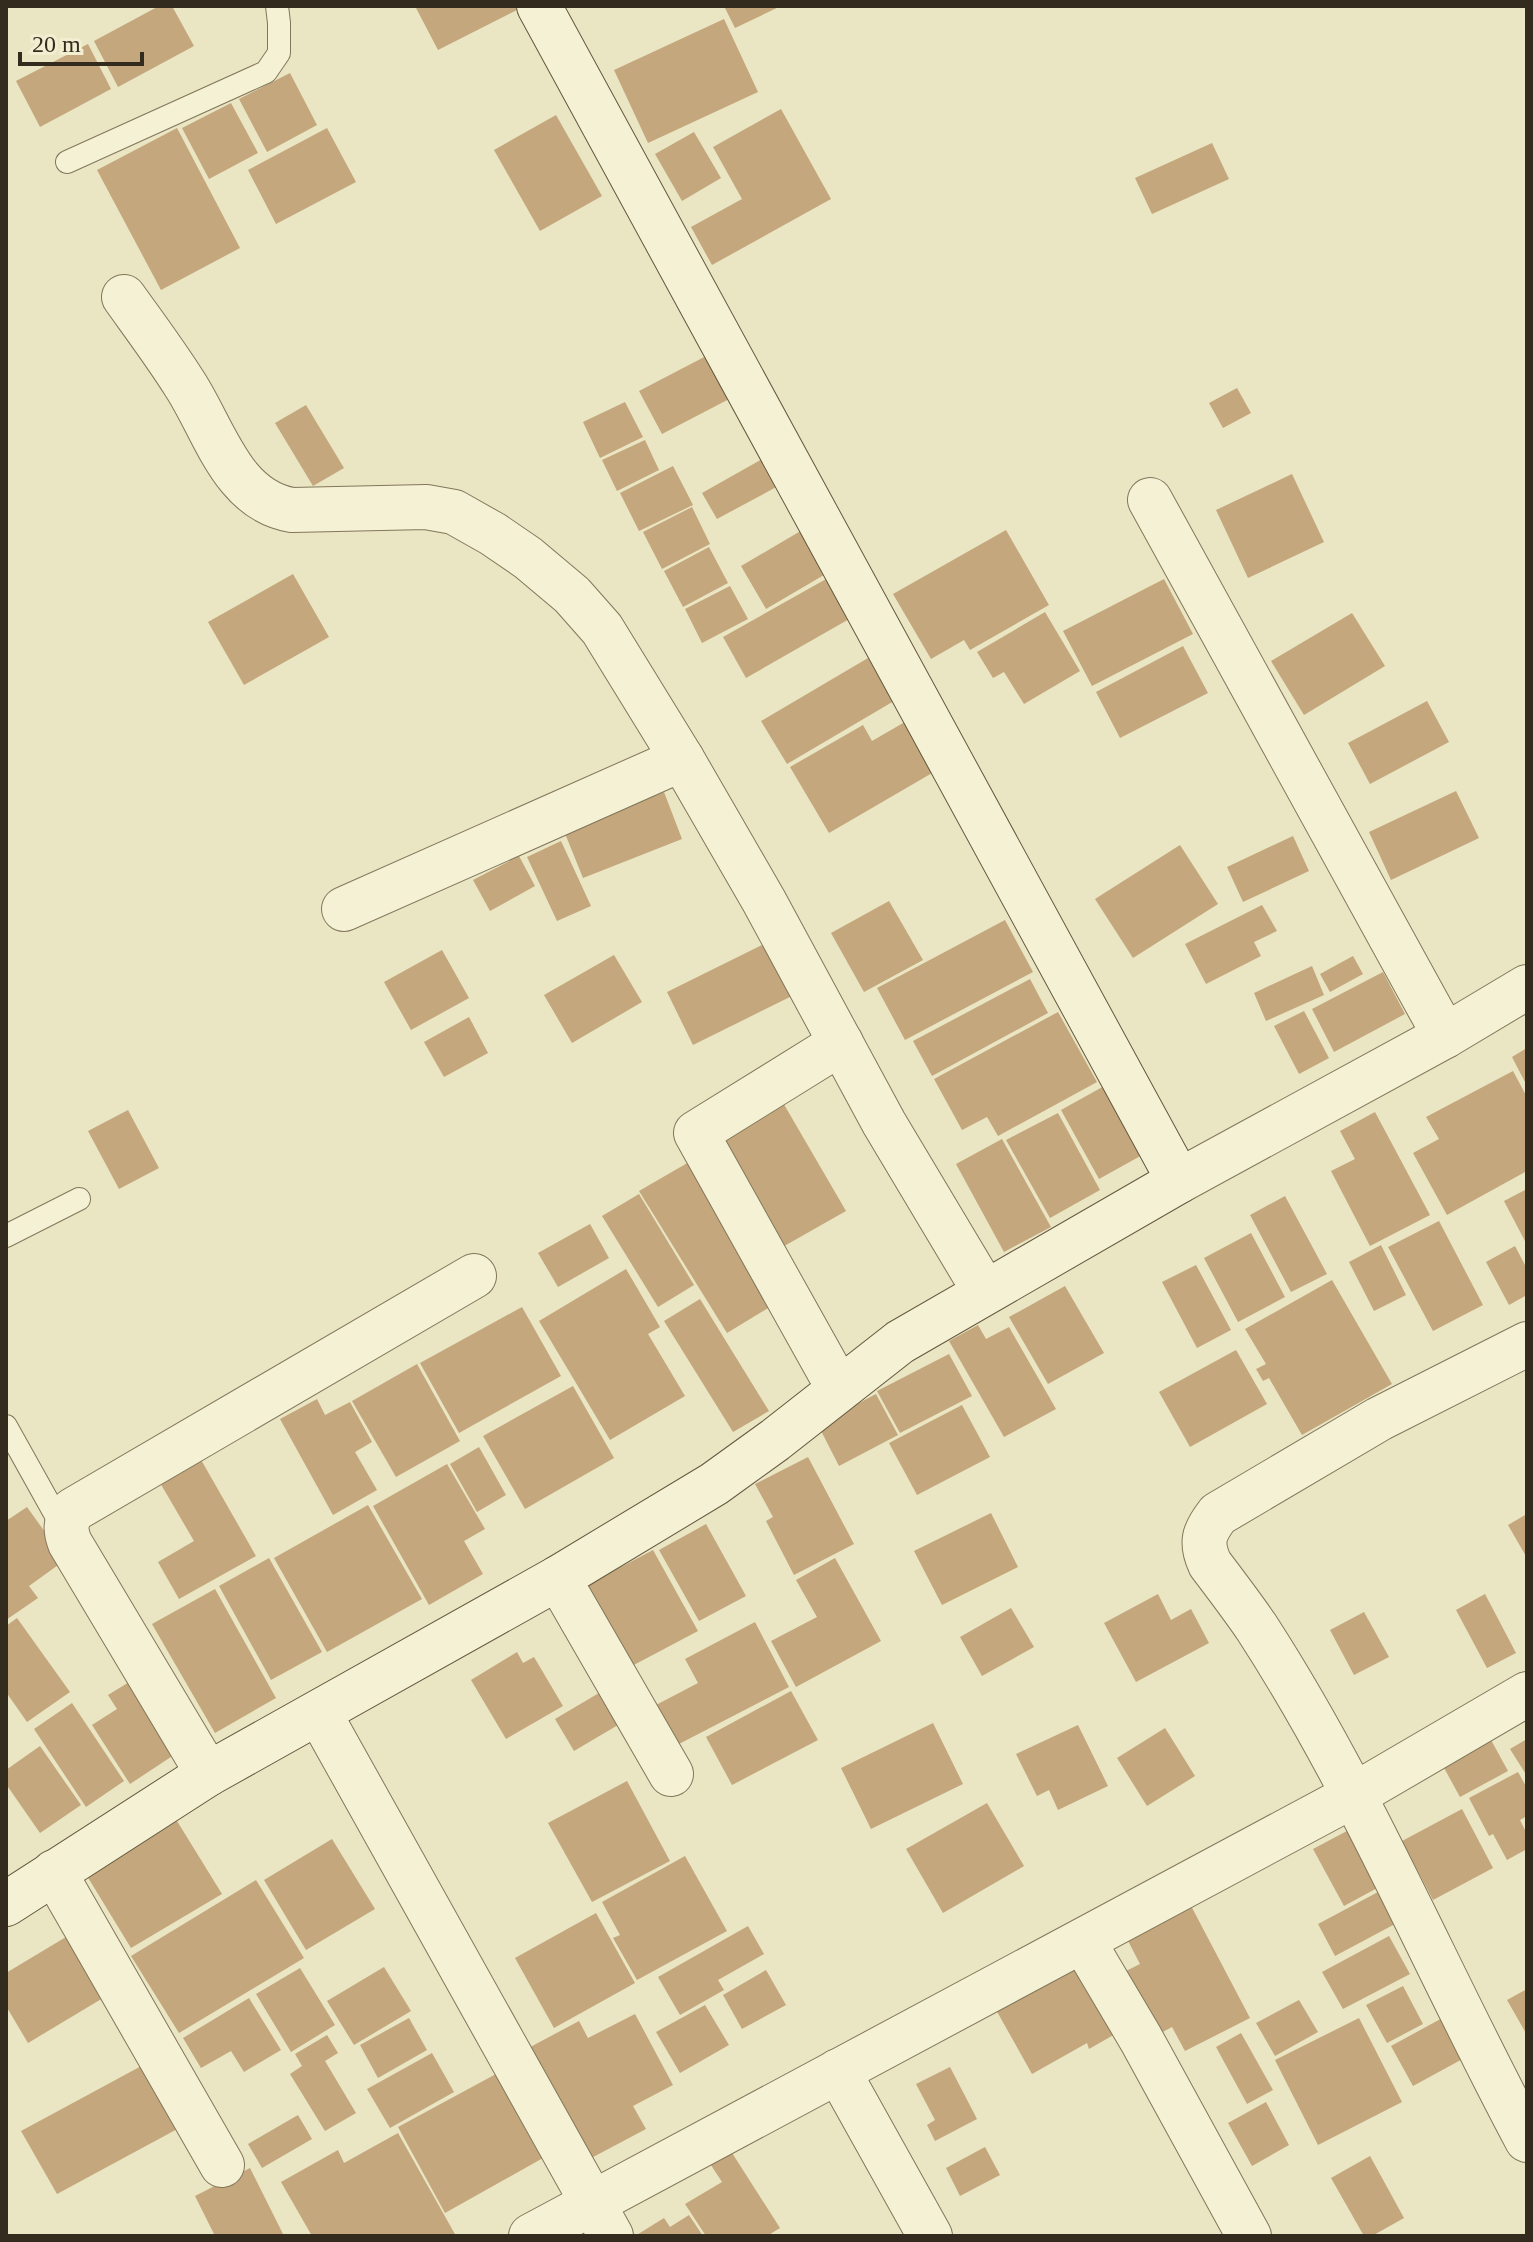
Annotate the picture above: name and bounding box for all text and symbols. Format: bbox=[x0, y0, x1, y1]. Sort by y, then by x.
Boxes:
scale bar bbox=[20, 16, 142, 66]
text: 20 m bbox=[32, 31, 81, 57]

